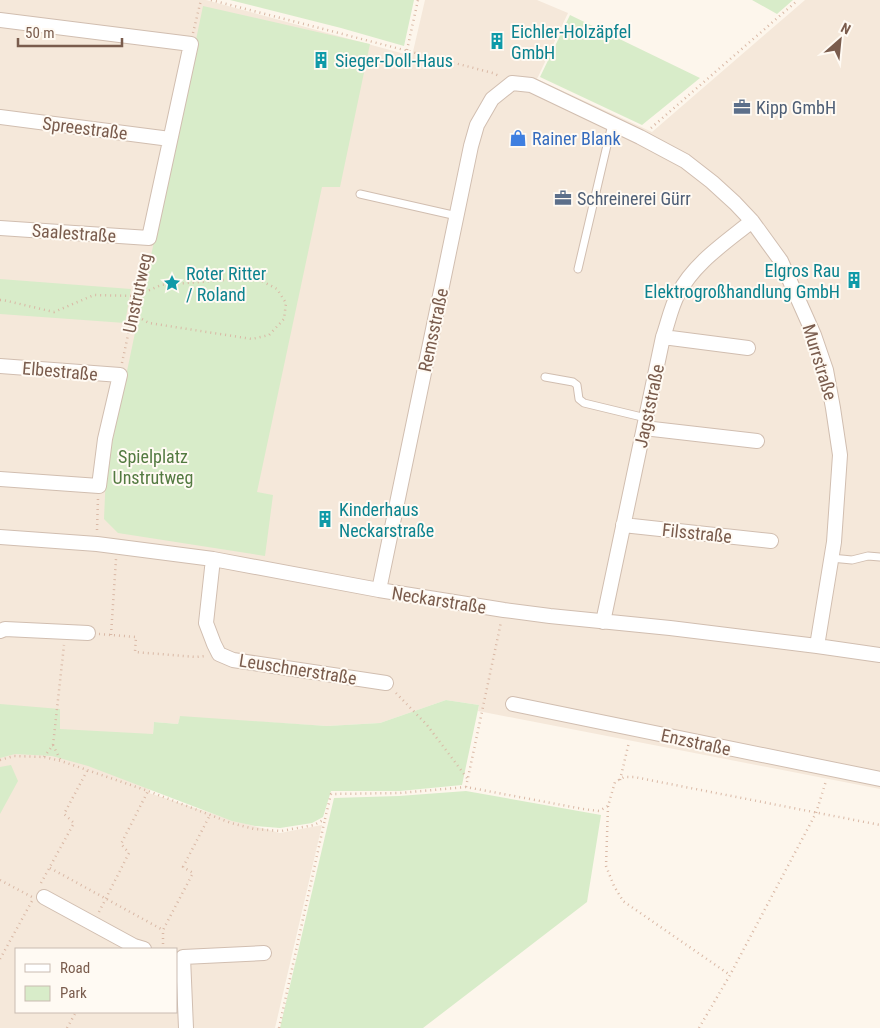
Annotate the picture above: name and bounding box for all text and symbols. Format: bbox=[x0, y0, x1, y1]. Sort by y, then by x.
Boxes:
scale bar bbox=[18, 15, 121, 47]
north arrow bbox=[815, 15, 865, 65]
text: N bbox=[838, 19, 853, 37]
place label: Eichler-Holzäpfel GmbH bbox=[511, 21, 631, 63]
text: 50 m bbox=[25, 24, 55, 42]
building icon: Eichler-Holzäpfel GmbH bbox=[487, 31, 507, 51]
building icon: Sieger-Doll-Haus bbox=[311, 50, 331, 70]
place label: Sieger-Doll-Haus bbox=[335, 50, 453, 71]
office icon: Kipp GmbH bbox=[732, 97, 752, 117]
place label: Kipp GmbH bbox=[756, 97, 836, 118]
street label: Spreestraße bbox=[41, 112, 129, 144]
shop icon: Rainer Blank bbox=[508, 128, 528, 148]
place label: Rainer Blank bbox=[532, 128, 621, 149]
office icon: Schreinerei Gürr bbox=[553, 188, 573, 208]
place label: Schreinerei Gürr bbox=[577, 188, 691, 209]
street label: Saalestraße bbox=[31, 220, 117, 246]
street label: Unstrutweg bbox=[118, 251, 156, 335]
place label: Elgros Rau Elektrogroßhandlung GmbH bbox=[644, 260, 840, 302]
place label: Roter Ritter / Roland bbox=[186, 263, 267, 305]
building icon: Elgros Rau Elektrogroßhandlung GmbH bbox=[844, 270, 864, 290]
place icon: Roter Ritter / Roland bbox=[162, 273, 182, 293]
street label: Remsstraße bbox=[414, 286, 452, 374]
street label: Murrstraße bbox=[798, 321, 842, 403]
street label: Elbestraße bbox=[21, 357, 99, 385]
street label: Jagststraße bbox=[630, 362, 668, 450]
park label: Spielplatz Unstrutweg bbox=[113, 446, 193, 488]
place label: Kinderhaus Neckarstraße bbox=[339, 499, 434, 541]
building icon: Kinderhaus Neckarstraße bbox=[315, 509, 335, 529]
street label: Filsstraße bbox=[661, 519, 733, 547]
street label: Neckarstraße bbox=[390, 582, 488, 618]
street label: Leuschnerstraße bbox=[238, 649, 358, 689]
street label: Enzstraße bbox=[659, 724, 733, 760]
legend bbox=[15, 948, 178, 1013]
text: Road bbox=[60, 959, 90, 977]
text: Park bbox=[60, 984, 87, 1002]

